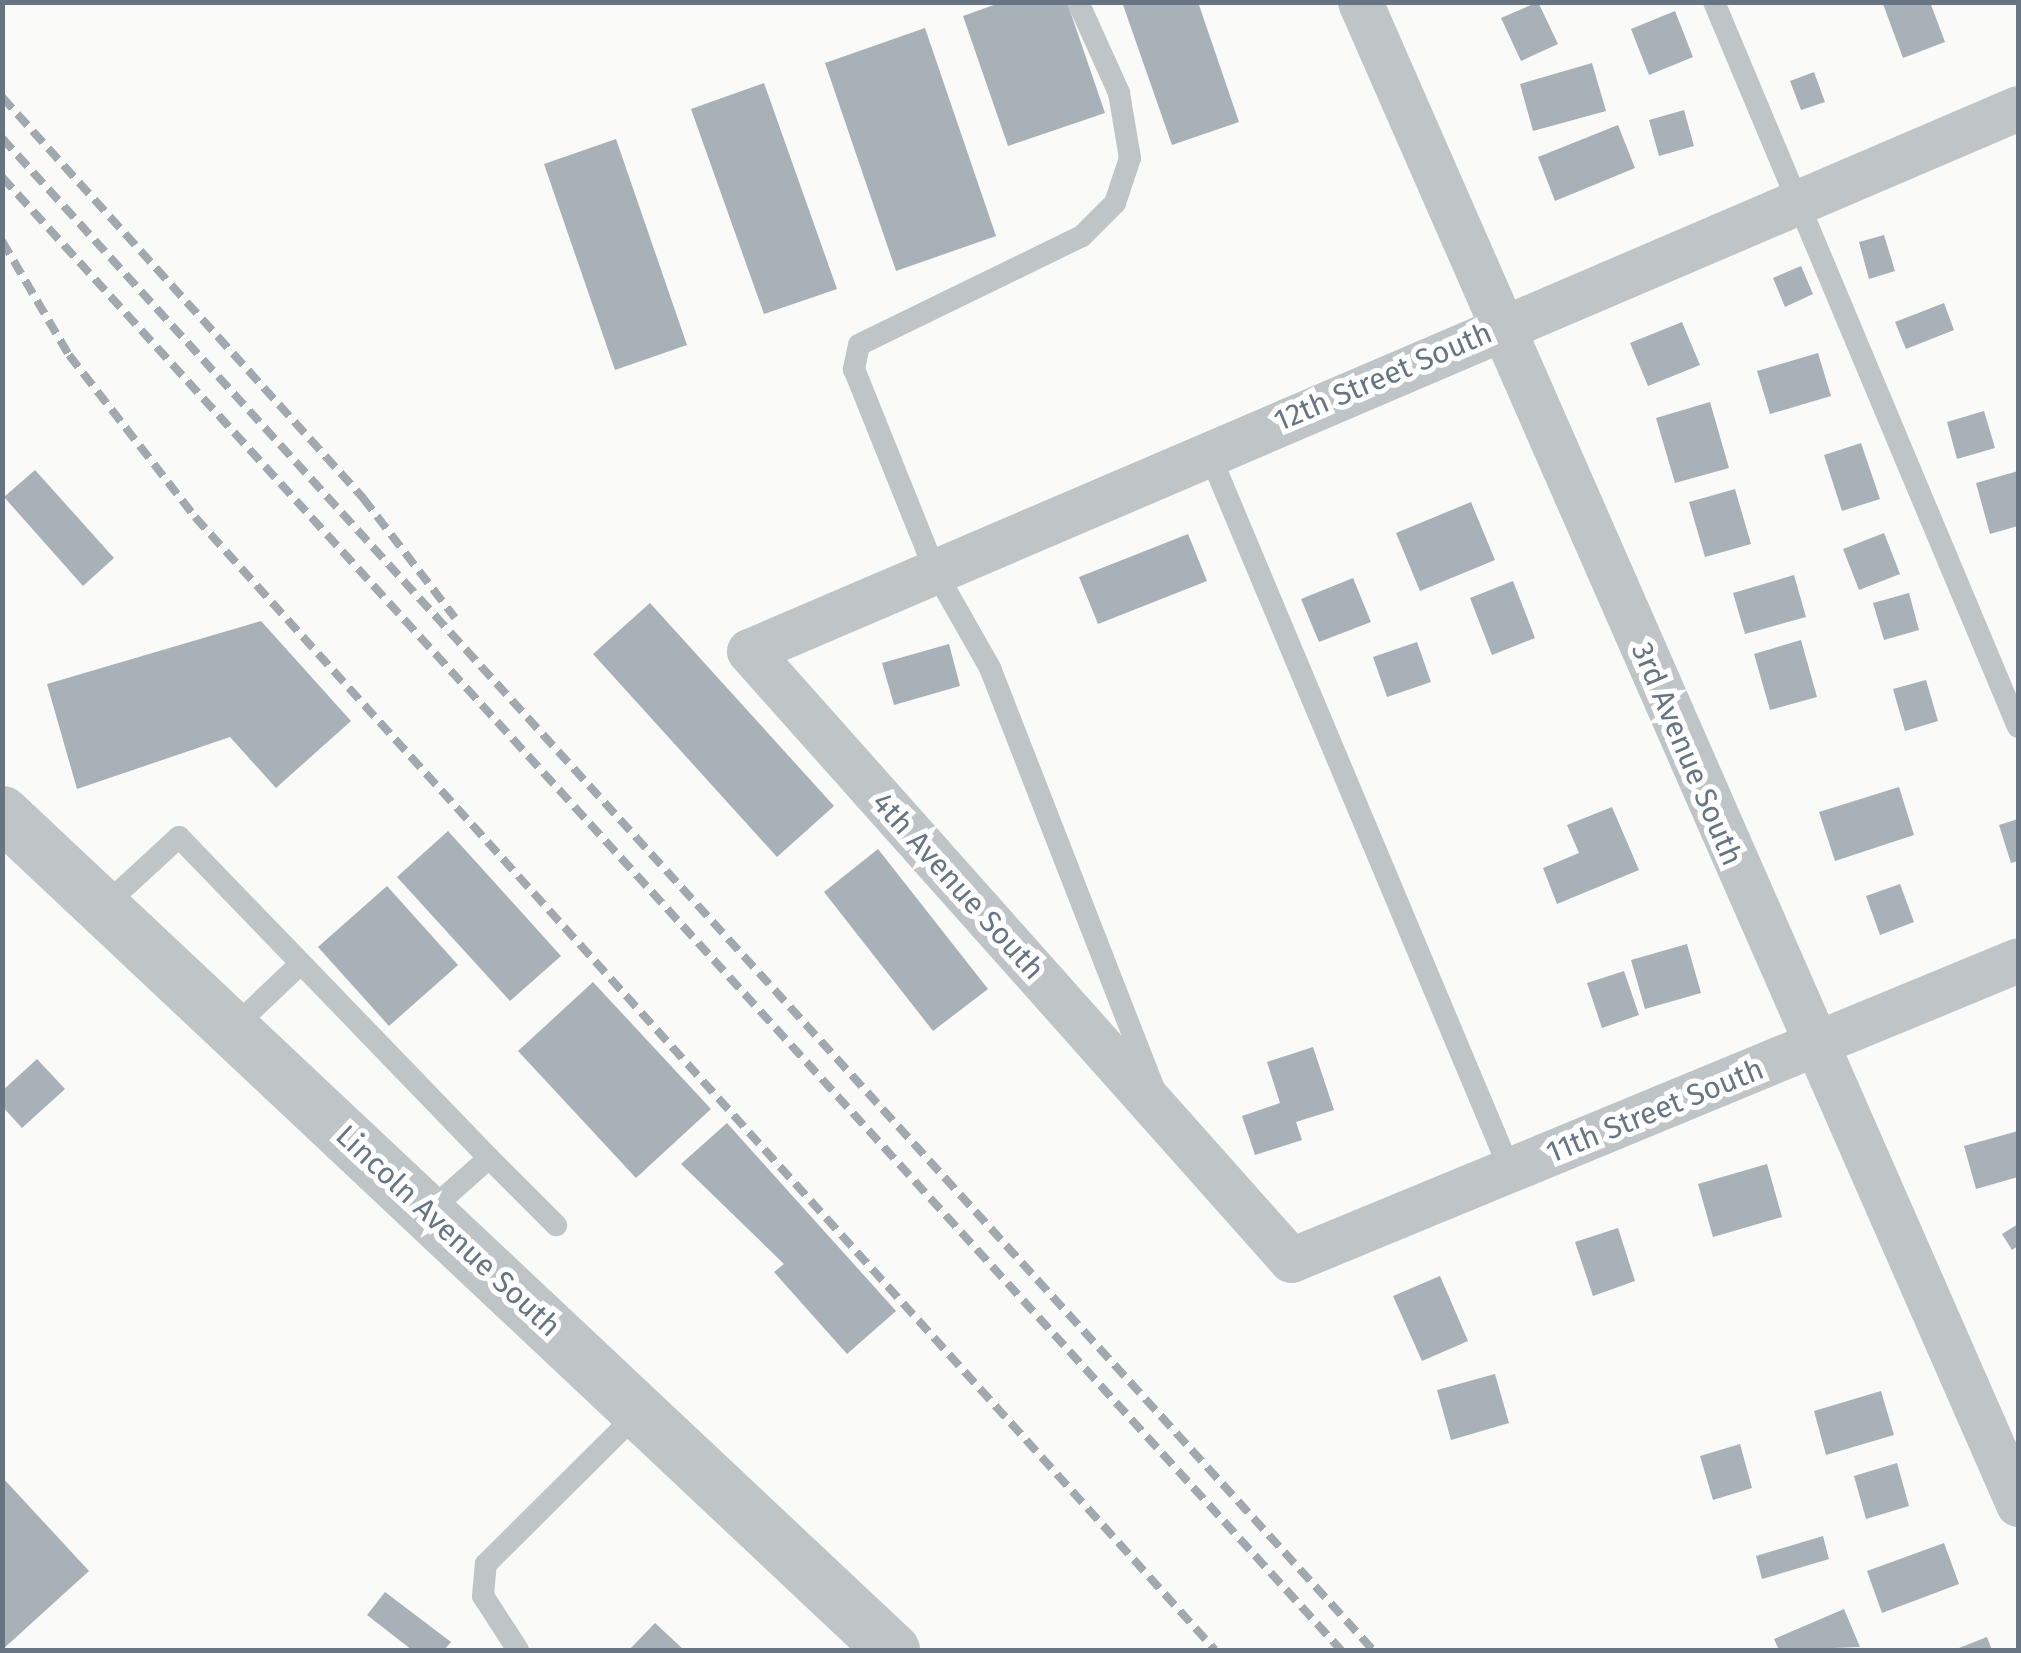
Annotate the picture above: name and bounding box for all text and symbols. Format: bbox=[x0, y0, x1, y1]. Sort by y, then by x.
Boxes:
street label: 12th Street South bbox=[1269, 315, 1497, 439]
street label: 3rd Avenue South bbox=[1624, 637, 1750, 871]
street label: 4th Avenue South bbox=[864, 785, 1052, 987]
street label: 11th Street South bbox=[1541, 1051, 1769, 1171]
street label: Lincoln Avenue South bbox=[328, 1118, 568, 1344]

